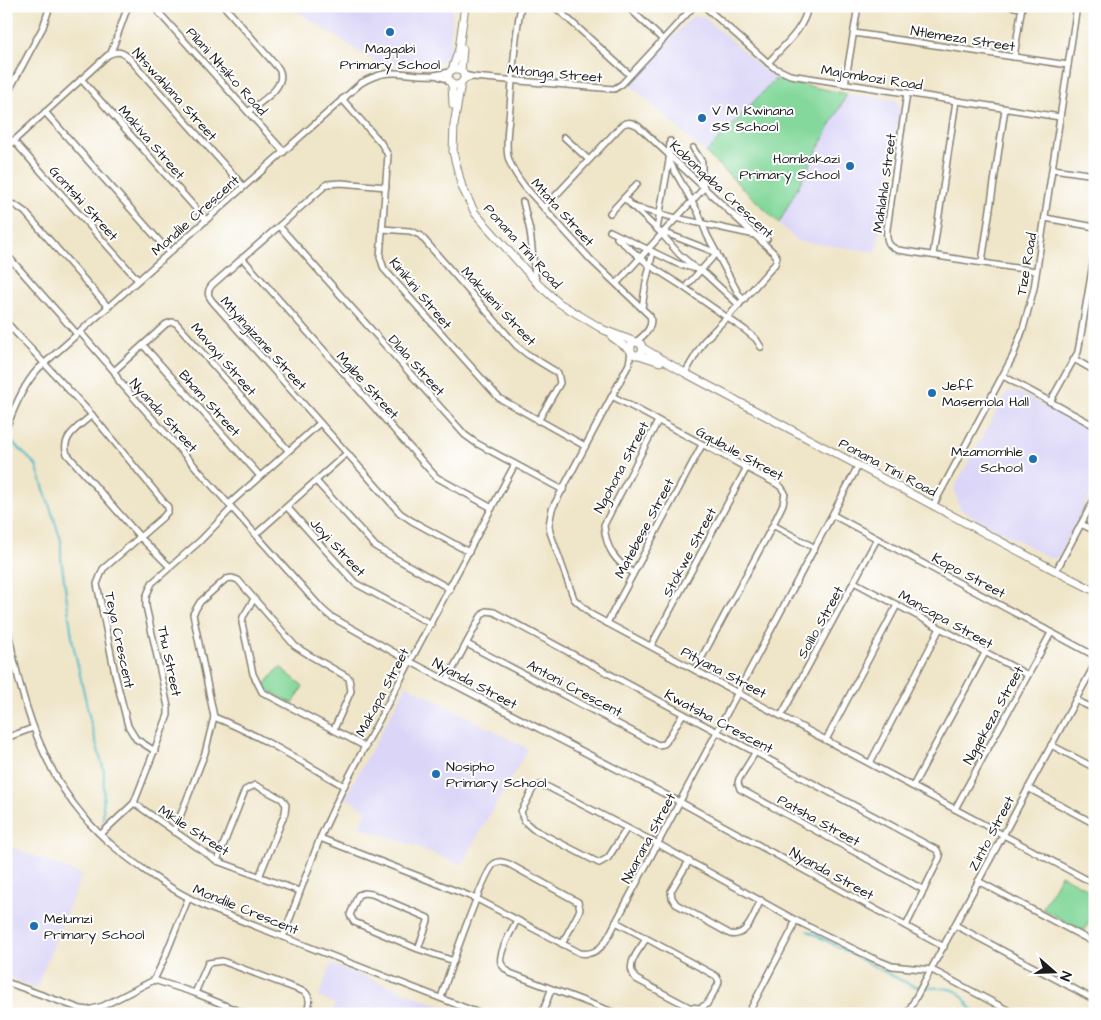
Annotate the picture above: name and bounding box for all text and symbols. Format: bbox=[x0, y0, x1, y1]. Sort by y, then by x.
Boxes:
street label: Ntlemeza Street bbox=[909, 21, 1017, 57]
street label: Pilani Ntsiko Road bbox=[181, 23, 271, 120]
marker: Magqabi Primary School bbox=[384, 26, 396, 38]
place label: Magqabi Primary School bbox=[340, 39, 440, 75]
street label: Ntswahlana Street bbox=[127, 44, 222, 146]
street label: Mtonga Street bbox=[507, 60, 604, 88]
street label: Majombozi Road bbox=[820, 60, 924, 96]
street label: Makiva Street bbox=[113, 101, 189, 184]
place label: V M Kwinana SS School bbox=[712, 101, 794, 137]
marker: V M Kwinana SS School bbox=[696, 112, 708, 124]
street label: Mahlahla Street bbox=[868, 132, 902, 234]
street label: Kobonqaba Crescent bbox=[665, 136, 778, 243]
place label: Hombakazi Primary School bbox=[739, 149, 840, 185]
marker: Hombakazi Primary School bbox=[844, 160, 856, 172]
street label: Gontshi Street bbox=[44, 162, 123, 246]
street label: Mondile Crescent bbox=[147, 170, 244, 261]
street label: Mtata Street bbox=[526, 174, 599, 252]
street label: Ponana Tini Road bbox=[479, 200, 566, 294]
street label: Tize Road bbox=[1012, 231, 1042, 297]
street label: Kinikini Street bbox=[384, 253, 457, 334]
street label: Makuleni Street bbox=[456, 263, 541, 351]
street label: Mtyingizane Street bbox=[215, 292, 311, 395]
street label: Mavayi Street bbox=[186, 318, 261, 401]
street label: Dlala Street bbox=[383, 331, 450, 401]
street label: Mgibe Street bbox=[331, 347, 403, 424]
street label: Bham Street bbox=[174, 366, 245, 442]
street label: Nyanda Street bbox=[124, 374, 202, 457]
place label: Jeff Masemola Hall bbox=[942, 376, 1029, 412]
marker: Jeff Masemola Hall bbox=[926, 387, 938, 399]
street label: Ngohona Street bbox=[589, 418, 655, 517]
street label: Gqubule Street bbox=[692, 421, 787, 486]
street label: Ponana Tini Road bbox=[835, 434, 940, 502]
place label: Mzamomhle School bbox=[951, 442, 1023, 478]
marker: Mzamomhle School bbox=[1027, 453, 1039, 465]
street label: Matebese Street bbox=[610, 475, 680, 582]
street label: Stokwe Street bbox=[658, 504, 722, 601]
street label: Joyi Street bbox=[305, 514, 370, 582]
street label: Kopo Street bbox=[928, 548, 1009, 604]
street label: Solilo Street bbox=[793, 582, 849, 662]
street label: Mancapa Street bbox=[895, 586, 997, 654]
street label: Teya Crescent bbox=[99, 590, 139, 691]
street label: Thu Street bbox=[152, 624, 186, 699]
street label: Pityana Street bbox=[677, 642, 770, 704]
street label: Makapa Street bbox=[351, 644, 415, 740]
street label: Nyanda Street bbox=[428, 653, 521, 715]
street label: Antoni Crescent bbox=[523, 655, 626, 723]
street label: Ngqekeza Street bbox=[959, 662, 1029, 768]
street label: Kwatsha Crescent bbox=[661, 685, 777, 759]
place label: Nosipho Primary School bbox=[446, 757, 547, 793]
marker: Nosipho Primary School bbox=[430, 768, 442, 780]
street label: Nxarana Street bbox=[617, 789, 681, 887]
street label: Patsha Street bbox=[774, 790, 864, 852]
street label: Zinto Street bbox=[964, 792, 1020, 875]
street label: Mkile Street bbox=[154, 800, 233, 861]
street label: Nyanda Street bbox=[786, 842, 878, 905]
street label: Mondile Crescent bbox=[190, 880, 302, 940]
place label: Melumzi Primary School bbox=[44, 909, 145, 945]
marker: Melumzi Primary School bbox=[28, 920, 40, 932]
north arrow bbox=[1028, 948, 1078, 998]
text: N bbox=[1054, 969, 1076, 984]

